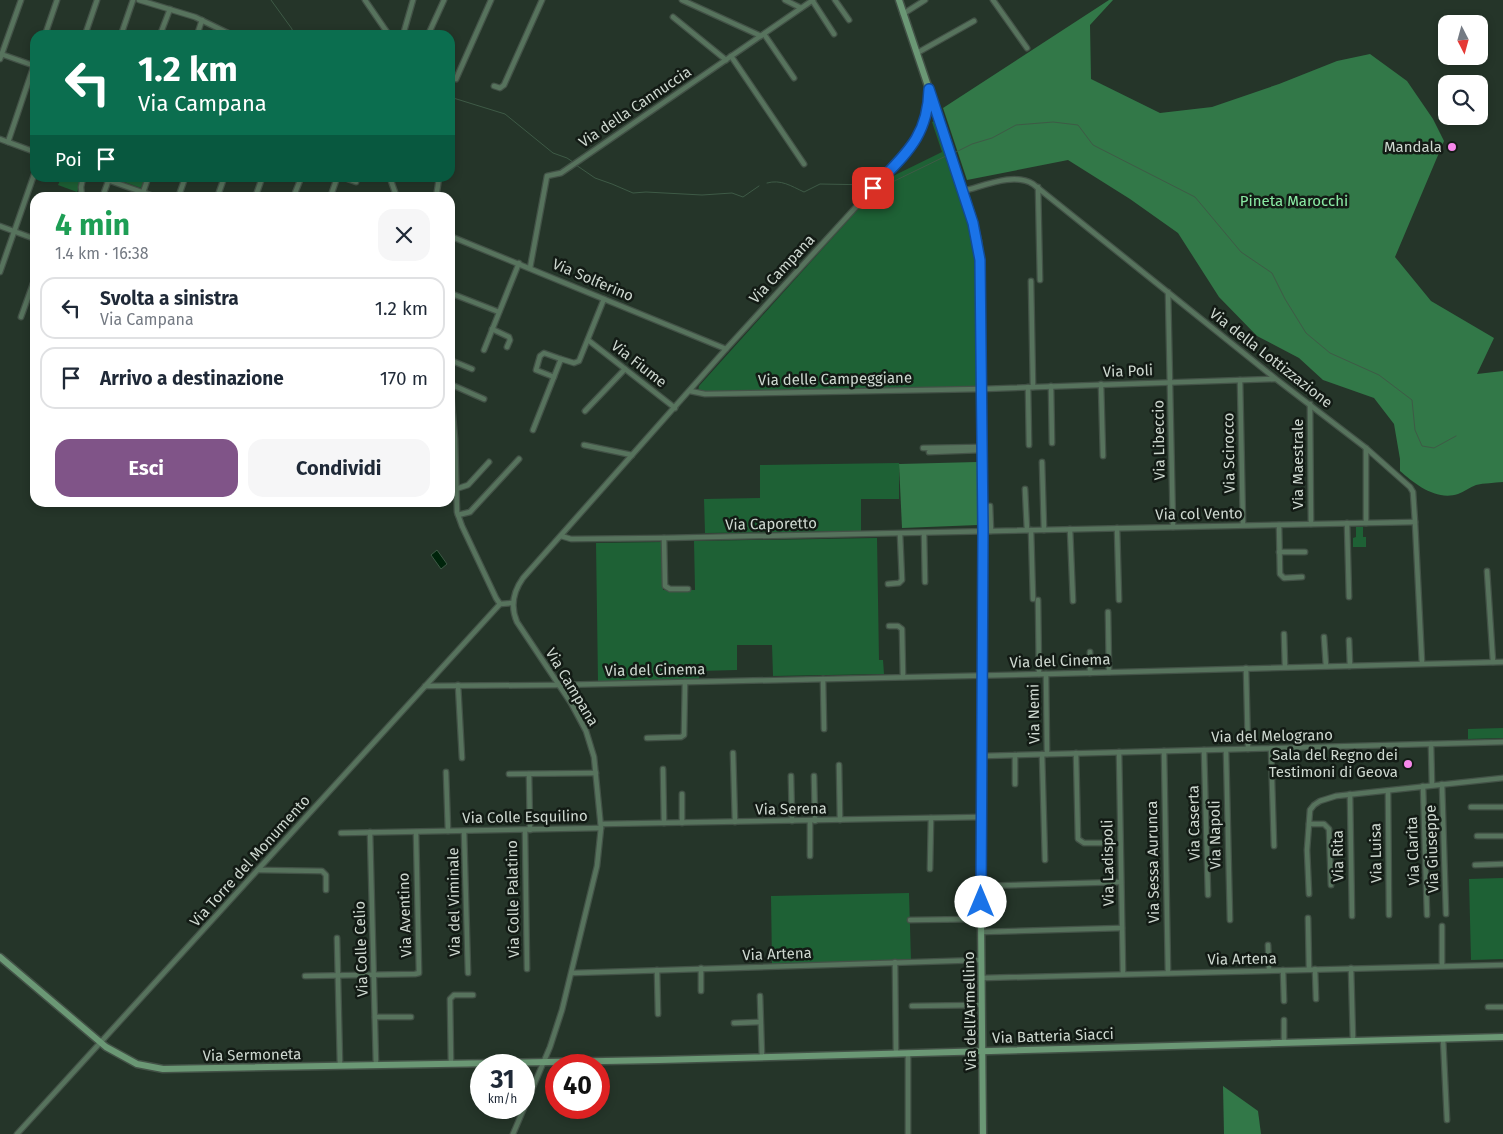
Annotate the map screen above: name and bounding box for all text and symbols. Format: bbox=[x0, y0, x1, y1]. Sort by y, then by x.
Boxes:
north arrow bbox=[1438, 15, 1488, 65]
map controls bbox=[1438, 15, 1488, 125]
text: 1.2 km bbox=[138, 48, 238, 90]
icon: left bbox=[55, 50, 120, 115]
street label: Via della Cannuccia bbox=[575, 63, 695, 151]
button: search bbox=[1438, 75, 1488, 125]
text: Via Campana bbox=[138, 90, 267, 117]
place label: Mandala bbox=[1384, 138, 1442, 156]
marker: Mandala bbox=[1446, 141, 1458, 153]
icon: arrive bbox=[92, 145, 120, 173]
text: Poi bbox=[55, 148, 82, 171]
pin bbox=[852, 167, 894, 209]
icon: arrive bbox=[859, 174, 887, 202]
park label: Pineta Marocchi bbox=[1240, 192, 1348, 210]
text: 4 min bbox=[55, 207, 130, 243]
button: close bbox=[378, 209, 430, 261]
street label: Via Campana bbox=[745, 231, 819, 307]
text: 1.4 km · 16:38 bbox=[55, 244, 148, 263]
street label: Via Solferino bbox=[550, 255, 636, 305]
text: Svolta a sinistra bbox=[100, 287, 239, 310]
icon: left bbox=[57, 294, 85, 322]
text: 1.2 km bbox=[375, 297, 428, 320]
street label: Via della Lottizzazione bbox=[1206, 304, 1336, 412]
text: Via Campana bbox=[100, 310, 194, 329]
street label: Via Fiume bbox=[608, 337, 670, 391]
street label: Via Poli bbox=[1103, 361, 1153, 381]
icon: arrive bbox=[57, 364, 85, 392]
text: Arrivo a destinazione bbox=[100, 367, 284, 390]
text: 170 m bbox=[380, 367, 428, 390]
street label: Via delle Campeggiane bbox=[758, 369, 912, 389]
street label: Via Libeccio bbox=[1149, 400, 1169, 480]
street label: Via Scirocco bbox=[1219, 412, 1239, 494]
street label: Via Maestrale bbox=[1289, 419, 1307, 509]
button: Esci bbox=[55, 439, 238, 497]
button: Condividi bbox=[248, 439, 430, 497]
street label: Via col Vento bbox=[1155, 504, 1243, 524]
street label: Via Caporetto bbox=[725, 514, 817, 534]
street label: Via Campana bbox=[542, 645, 602, 729]
street label: Via del Cinema bbox=[1009, 650, 1111, 672]
street label: Via del Cinema bbox=[604, 660, 706, 680]
street label: Via Nemi bbox=[1024, 684, 1044, 744]
street label: Via del Melograno bbox=[1211, 726, 1333, 746]
place label: Sala del Regno dei Testimoni di Geova bbox=[1269, 746, 1398, 781]
marker: Sala del Regno dei Testimoni di Geova bbox=[1402, 758, 1414, 770]
street label: Via Caserta bbox=[1184, 785, 1204, 861]
street label: Via Torre del Monumento bbox=[186, 791, 314, 931]
street label: Via Serena bbox=[755, 799, 827, 819]
street label: Via Sessa Aurunca bbox=[1143, 800, 1163, 924]
street label: Via Napoli bbox=[1205, 800, 1225, 870]
street label: Via Giuseppe bbox=[1421, 805, 1443, 893]
street label: Via Colle Esquilino bbox=[462, 807, 588, 827]
street label: Via Clarita bbox=[1403, 816, 1423, 886]
street label: Via Ladispoli bbox=[1098, 820, 1118, 906]
street label: Via Luisa bbox=[1366, 823, 1386, 883]
street label: Via Rita bbox=[1329, 830, 1347, 882]
street label: Via Colle Palatino bbox=[503, 840, 523, 958]
street label: Via del Viminale bbox=[444, 847, 464, 957]
street label: Via Aventino bbox=[395, 872, 415, 958]
position arrow bbox=[954, 875, 1006, 927]
street label: Via Colle Celio bbox=[350, 901, 372, 997]
street label: Via Artena bbox=[742, 944, 812, 964]
street label: Via Artena bbox=[1207, 949, 1277, 969]
street label: Via dell'Armellino bbox=[960, 951, 980, 1071]
street label: Via Batteria Siacci bbox=[992, 1025, 1114, 1047]
street label: Via Sermoneta bbox=[202, 1045, 302, 1065]
speed limit sign: 40 bbox=[545, 1054, 610, 1119]
text: 31 bbox=[490, 1065, 515, 1095]
text: km/h bbox=[488, 1092, 517, 1106]

